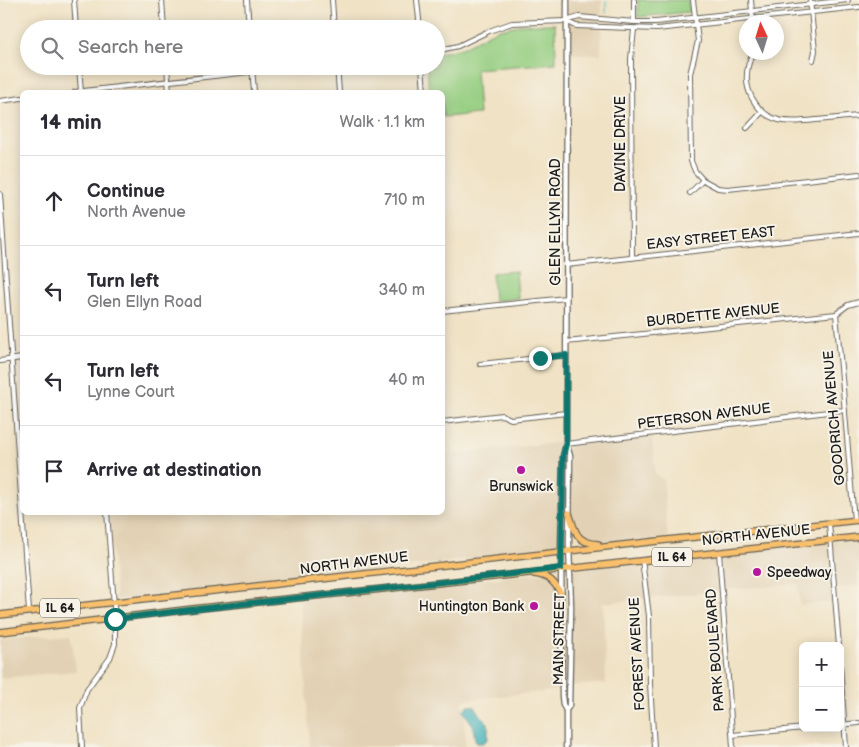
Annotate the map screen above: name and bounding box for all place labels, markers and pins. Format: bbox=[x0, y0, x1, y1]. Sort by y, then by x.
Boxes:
marker: Brunswick bbox=[515, 464, 527, 476]
place label: Brunswick bbox=[489, 478, 553, 495]
place label: Speedway bbox=[767, 564, 832, 581]
marker: Speedway bbox=[751, 566, 763, 578]
place label: Huntington Bank bbox=[419, 598, 524, 615]
marker: Huntington Bank bbox=[528, 600, 540, 612]

